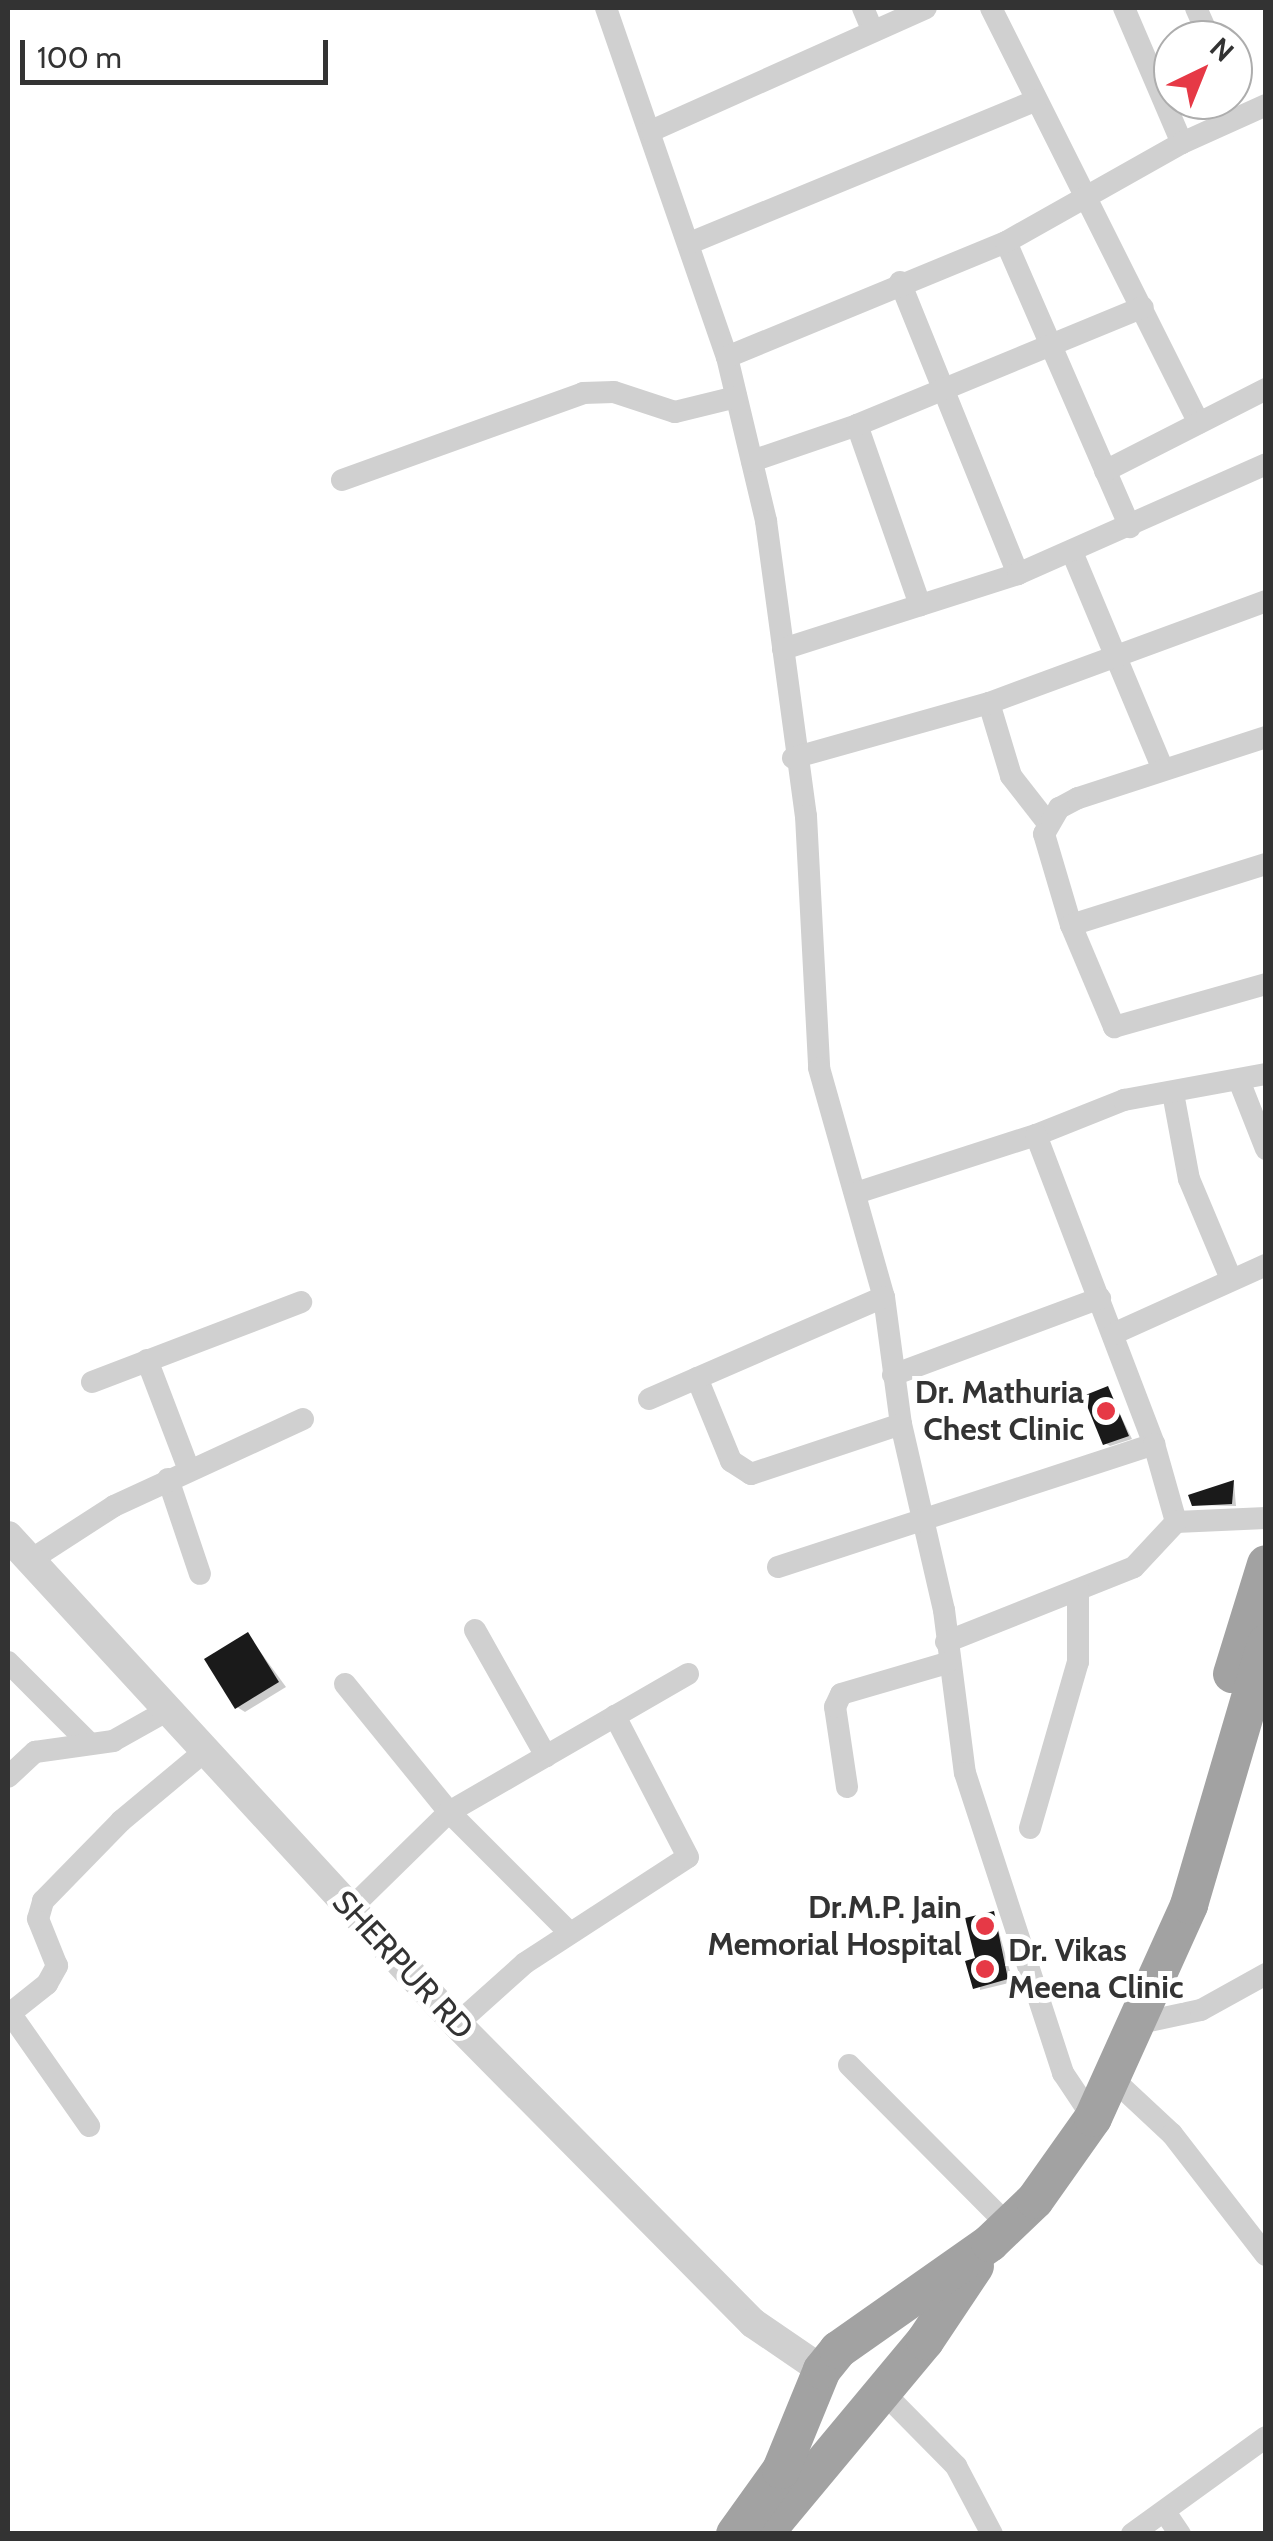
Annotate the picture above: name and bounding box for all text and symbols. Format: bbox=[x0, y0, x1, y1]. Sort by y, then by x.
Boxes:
scale bar bbox=[25, 20, 332, 82]
north arrow bbox=[1153, 20, 1253, 120]
text: N bbox=[1203, 30, 1241, 69]
text: 100 m bbox=[37, 39, 122, 76]
place label: Dr. Mathuria Chest Clinic bbox=[915, 1374, 1084, 1449]
marker: Dr. Mathuria Chest Clinic bbox=[1093, 1398, 1119, 1424]
street label: SHERPUR RD bbox=[325, 1883, 481, 2047]
place label: Dr.M.P. Jain Memorial Hospital bbox=[707, 1889, 962, 1964]
marker: Dr.M.P. Jain Memorial Hospital bbox=[972, 1913, 998, 1939]
place label: Dr. Vikas Meena Clinic bbox=[1008, 1932, 1183, 2007]
marker: Dr. Vikas Meena Clinic bbox=[972, 1956, 998, 1982]

